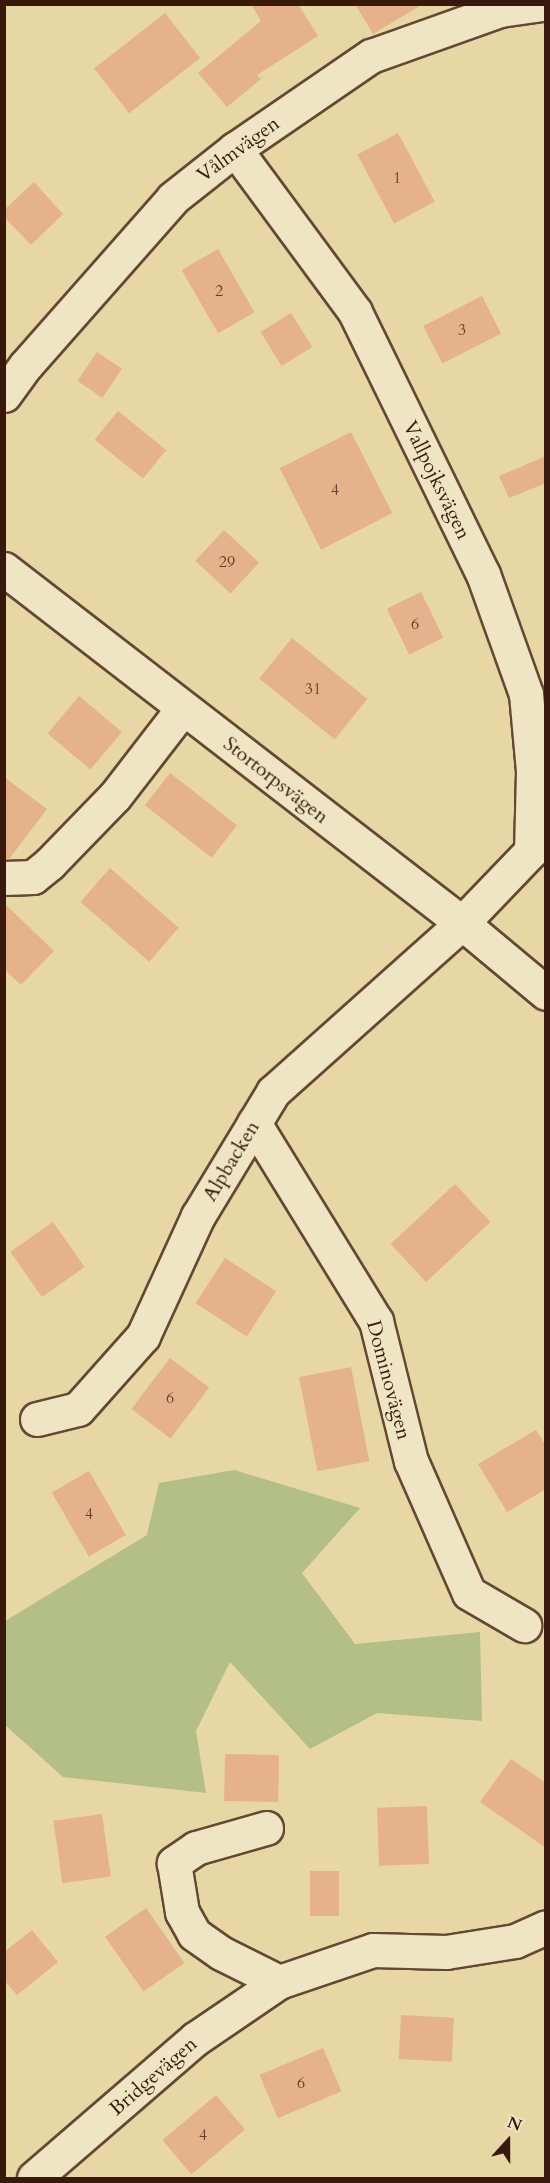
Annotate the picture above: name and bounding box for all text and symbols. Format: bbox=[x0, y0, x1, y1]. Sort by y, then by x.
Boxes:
street label: Vålmvägen bbox=[192, 111, 284, 187]
house number: 1 bbox=[393, 168, 401, 188]
house number: 2 bbox=[215, 281, 223, 301]
house number: 3 bbox=[458, 320, 466, 340]
street label: Vallpojksvägen bbox=[398, 417, 476, 543]
house number: 4 bbox=[331, 480, 339, 500]
house number: 29 bbox=[219, 552, 235, 572]
house number: 6 bbox=[411, 614, 419, 634]
house number: 31 bbox=[305, 679, 321, 699]
street label: Stortorpsvägen bbox=[219, 732, 333, 828]
street label: Alpbacken bbox=[198, 1116, 264, 1206]
street label: Dominovägen bbox=[362, 1318, 416, 1442]
house number: 6 bbox=[166, 1388, 174, 1408]
house number: 4 bbox=[85, 1504, 93, 1524]
street label: Bridgevägen bbox=[104, 2032, 202, 2120]
house number: 6 bbox=[297, 2073, 305, 2093]
north arrow bbox=[478, 2111, 538, 2171]
text: N bbox=[504, 2111, 525, 2137]
house number: 4 bbox=[199, 2125, 207, 2145]

